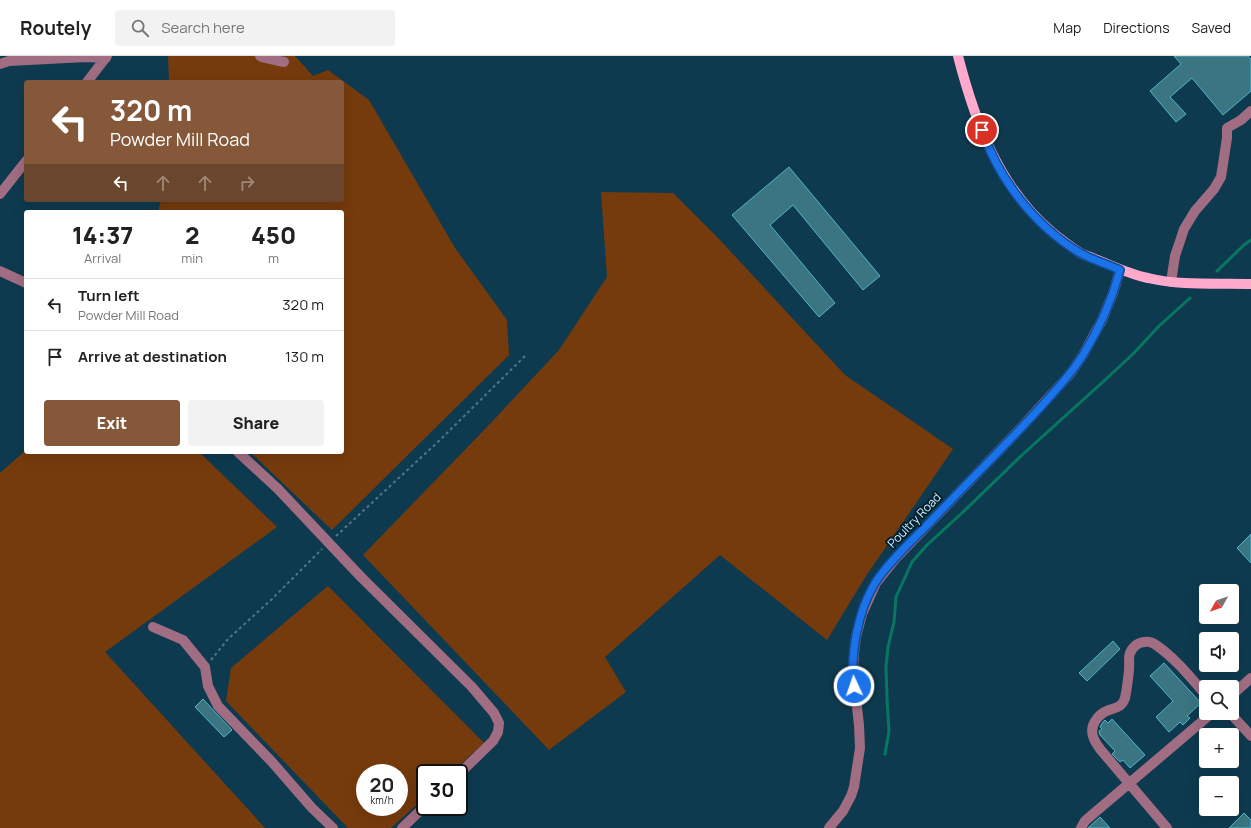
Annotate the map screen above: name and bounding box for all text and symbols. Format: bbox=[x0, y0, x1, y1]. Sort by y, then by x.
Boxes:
search box bbox=[115, 10, 395, 46]
text: Routely bbox=[20, 15, 91, 41]
icon: search bbox=[129, 17, 151, 39]
text: Search here bbox=[161, 17, 245, 38]
text: Map bbox=[1053, 18, 1081, 37]
text: Directions bbox=[1103, 18, 1170, 37]
text: Saved bbox=[1192, 18, 1231, 37]
text: 320 m bbox=[110, 91, 192, 129]
icon: left bbox=[44, 96, 96, 148]
pin bbox=[965, 113, 999, 147]
icon: arrive bbox=[971, 119, 993, 141]
text: Powder Mill Road bbox=[110, 127, 250, 151]
icon: left bbox=[110, 172, 132, 194]
icon: ahead bbox=[152, 172, 174, 194]
icon: ahead bbox=[194, 172, 216, 194]
icon: right bbox=[236, 172, 258, 194]
text: 14:37 bbox=[72, 218, 133, 251]
text: 2 bbox=[185, 218, 199, 251]
text: 450 bbox=[251, 218, 296, 251]
text: Arrival bbox=[84, 249, 121, 267]
text: min bbox=[181, 249, 203, 267]
text: m bbox=[268, 249, 279, 267]
text: Turn left bbox=[78, 285, 140, 306]
icon: left bbox=[44, 294, 66, 316]
text: 320 m bbox=[282, 294, 324, 315]
text: Powder Mill Road bbox=[78, 306, 179, 324]
icon: arrive bbox=[44, 346, 66, 368]
text: Arrive at destination bbox=[78, 346, 227, 367]
text: 130 m bbox=[285, 346, 324, 367]
button: Exit bbox=[44, 400, 180, 446]
button: Share bbox=[188, 400, 324, 446]
street label: Poultry Road bbox=[883, 489, 945, 551]
north arrow bbox=[1199, 584, 1239, 624]
map controls bbox=[1199, 584, 1239, 816]
button: sound bbox=[1199, 632, 1239, 672]
position arrow bbox=[833, 665, 875, 707]
button: search bbox=[1199, 680, 1239, 720]
button: + bbox=[1199, 728, 1239, 768]
speed limit sign: 30 bbox=[416, 764, 468, 816]
text: 20 bbox=[369, 771, 395, 798]
button: − bbox=[1199, 776, 1239, 816]
text: km/h bbox=[370, 793, 394, 807]

